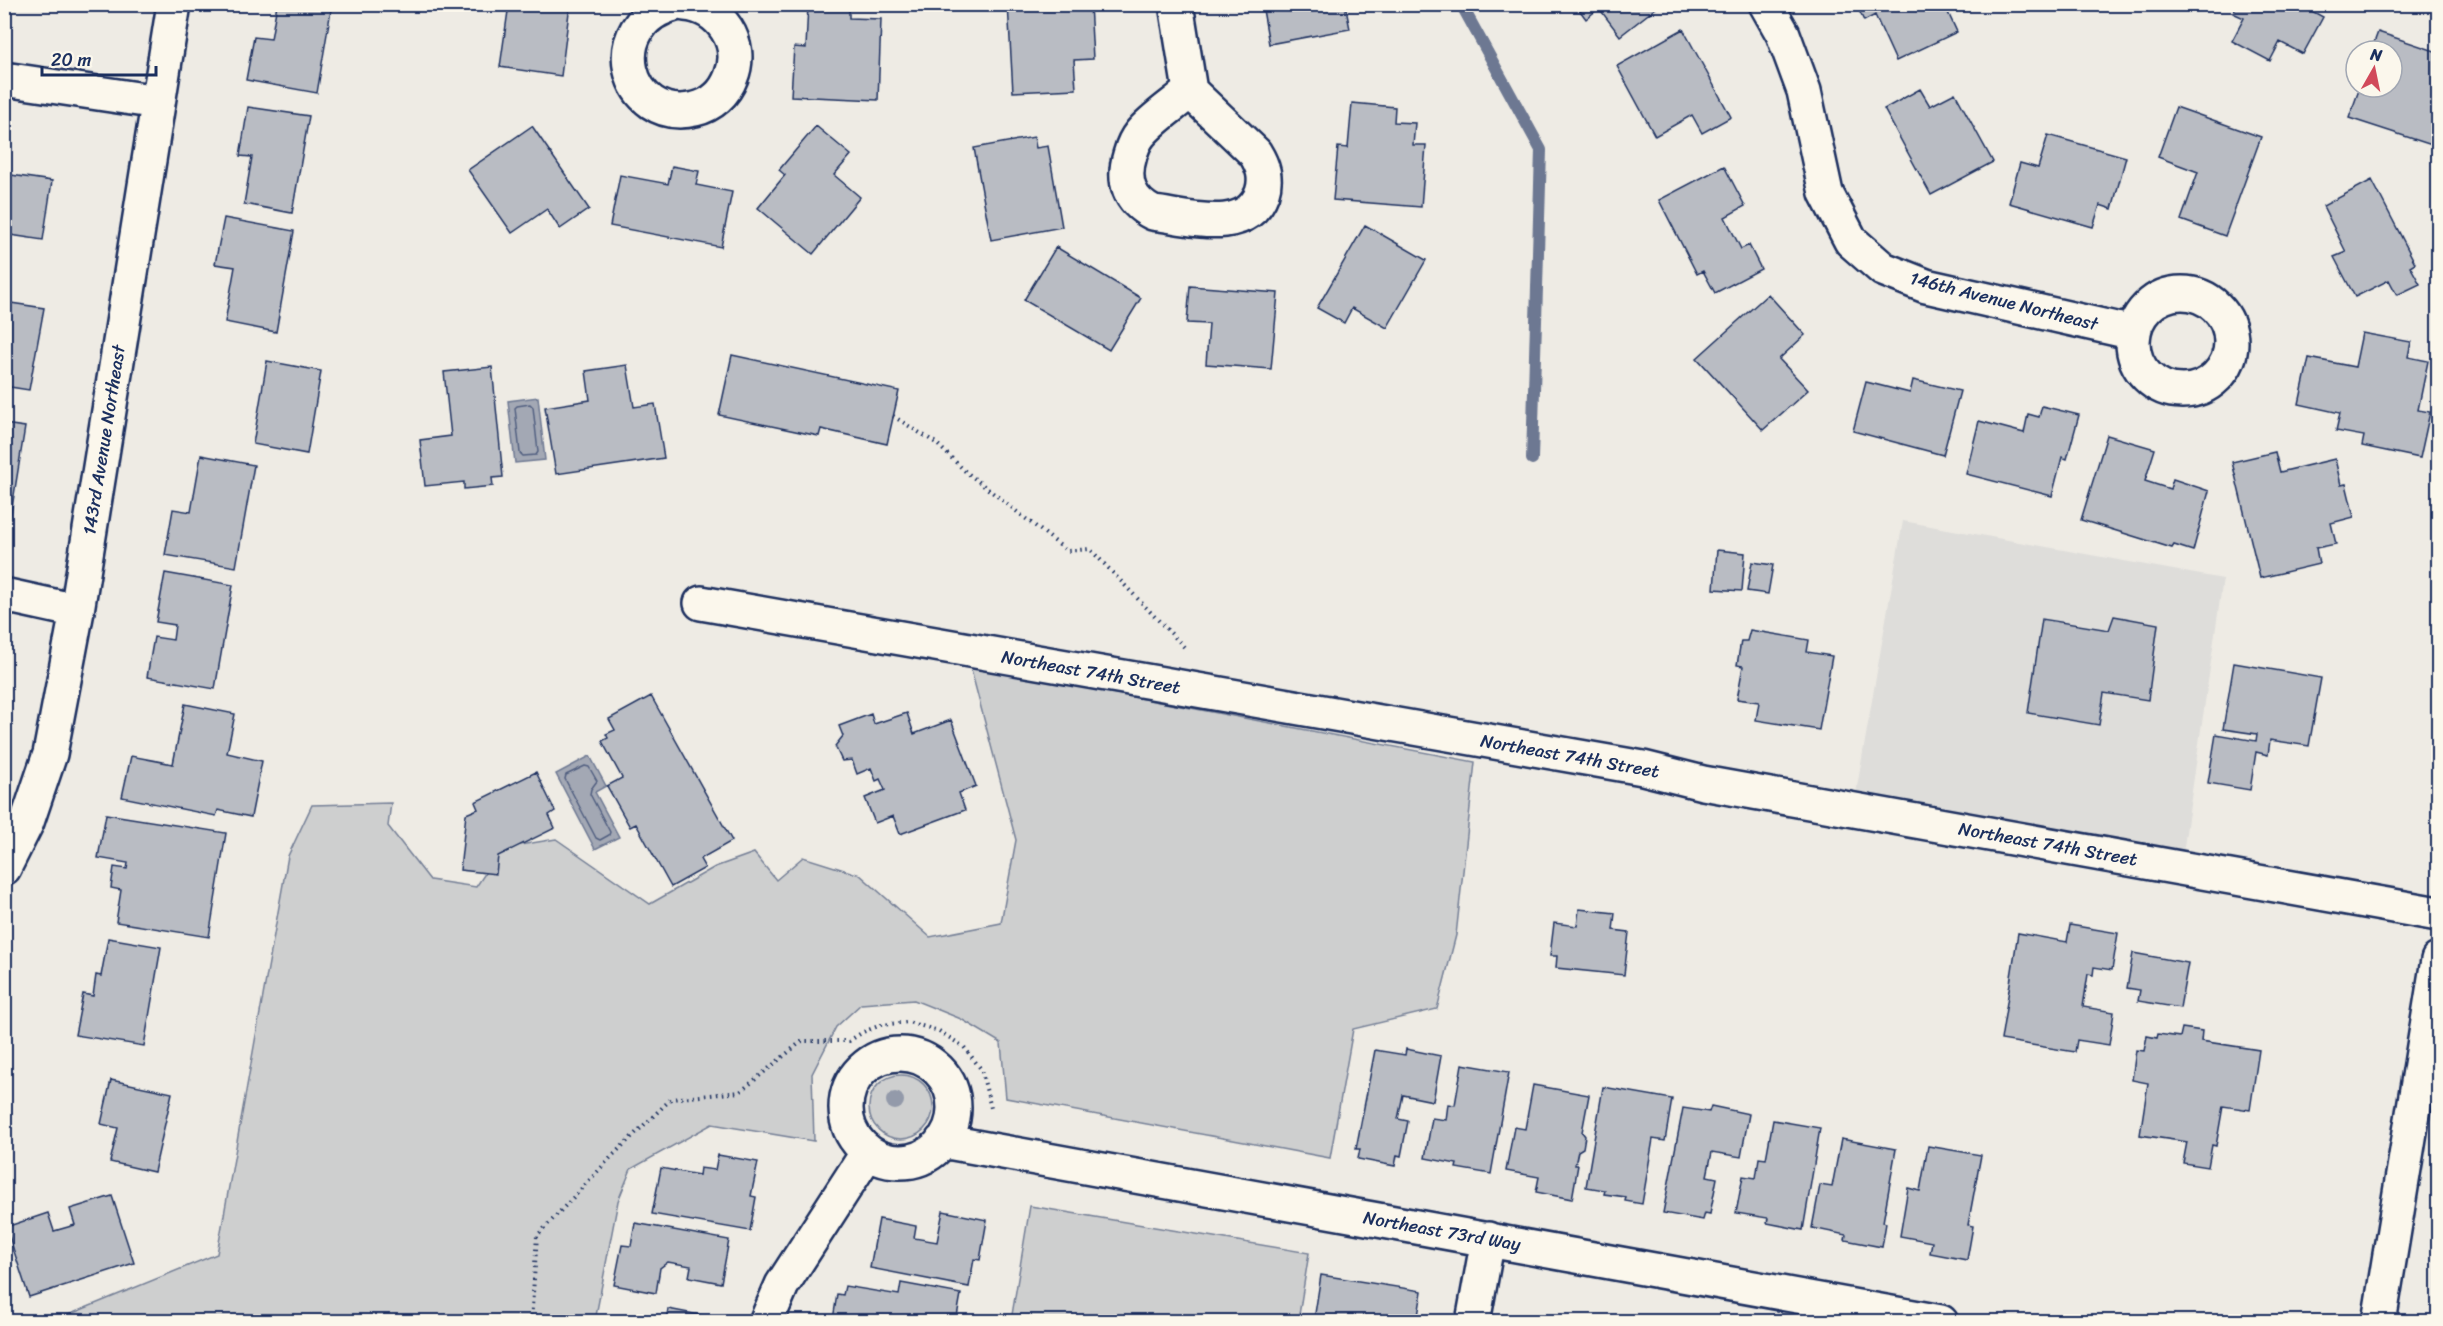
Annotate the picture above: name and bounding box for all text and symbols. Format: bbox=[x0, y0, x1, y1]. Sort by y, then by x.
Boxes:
scale bar bbox=[42, 39, 156, 77]
north arrow bbox=[2344, 39, 2404, 99]
text: N bbox=[2368, 39, 2385, 70]
text: 20 m bbox=[51, 44, 91, 76]
street label: 146th Avenue Northeast bbox=[1907, 262, 2102, 340]
street label: 143rd Avenue Northeast bbox=[73, 342, 135, 537]
street label: Northeast 74th Street bbox=[999, 641, 1183, 704]
street label: Northeast 74th Street bbox=[1478, 725, 1662, 788]
street label: Northeast 74th Street bbox=[1956, 813, 2140, 876]
street label: Northeast 73rd Way bbox=[1361, 1201, 1524, 1261]

